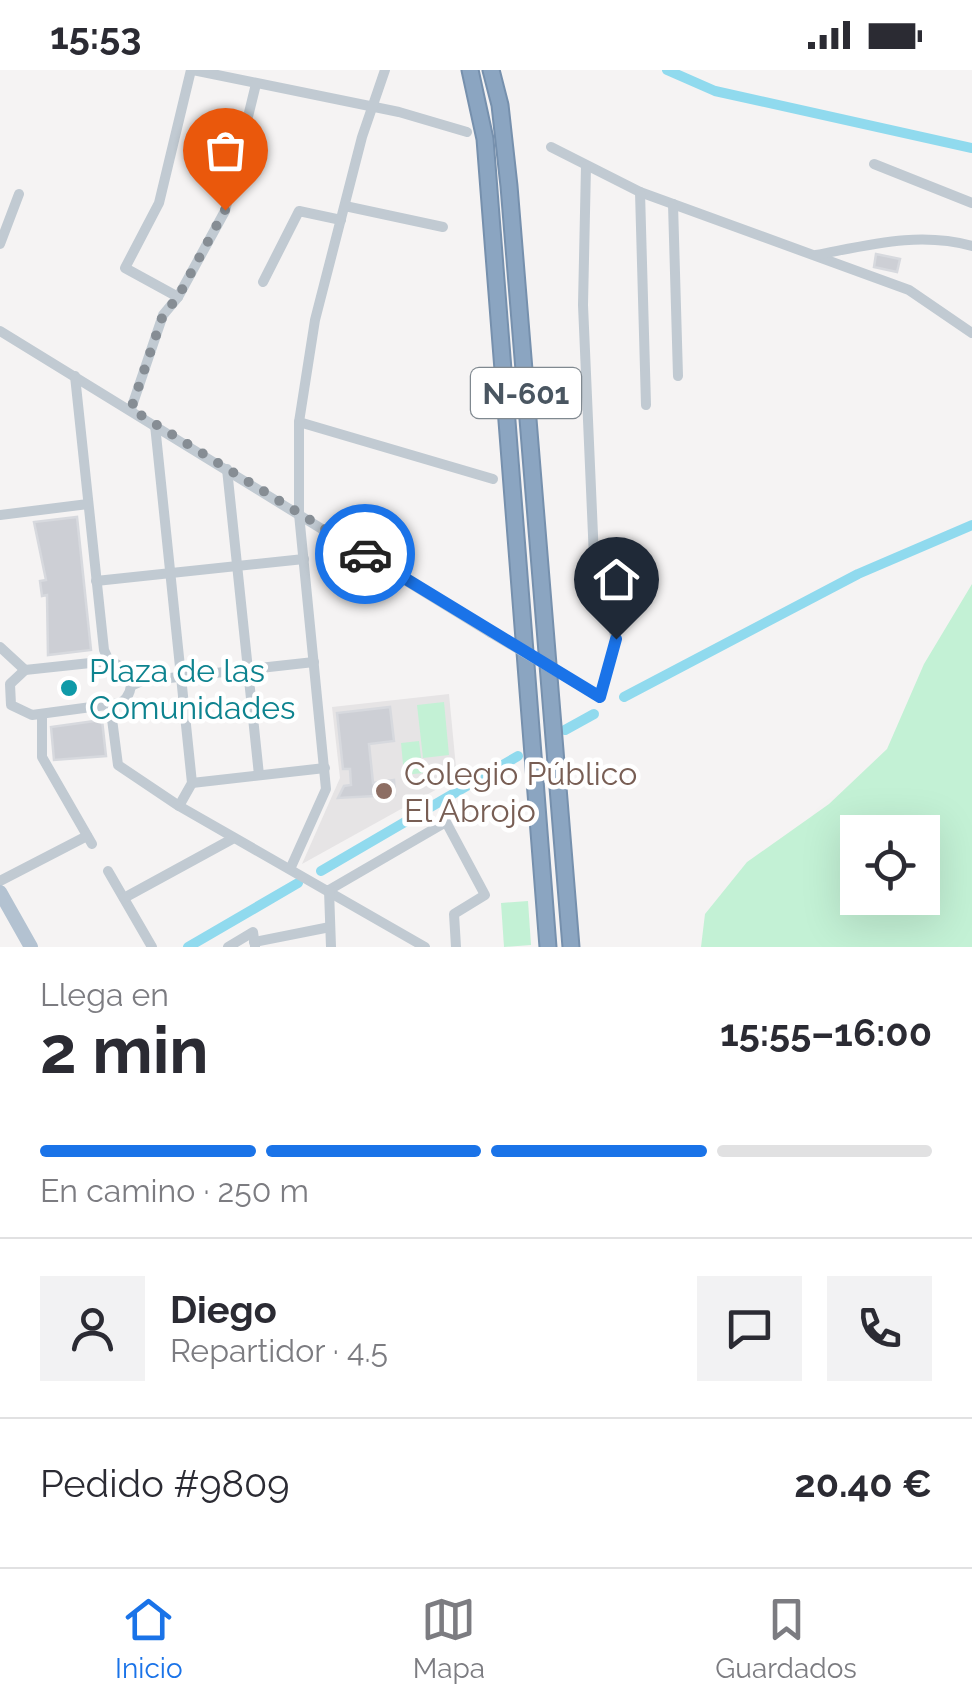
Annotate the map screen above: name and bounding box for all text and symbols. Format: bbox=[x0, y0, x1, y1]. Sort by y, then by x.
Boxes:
text: 15:53 bbox=[50, 13, 141, 58]
pin bbox=[183, 108, 268, 211]
icon: bag bbox=[198, 123, 253, 178]
road number: N-601 bbox=[471, 368, 581, 418]
courier bbox=[315, 504, 415, 604]
icon: car bbox=[338, 527, 393, 582]
pin bbox=[574, 537, 659, 640]
icon: home bbox=[589, 552, 644, 607]
place label: Plaza de las Comunidades bbox=[89, 652, 296, 726]
marker: Plaza de las Comunidades bbox=[58, 677, 80, 699]
place label: Colegio Público El Abrojo bbox=[404, 755, 637, 829]
marker: Colegio Público El Abrojo bbox=[373, 780, 395, 802]
map controls bbox=[840, 815, 940, 915]
button: locate bbox=[840, 815, 940, 915]
text: Llega en bbox=[40, 976, 169, 1013]
text: 15:55–16:00 bbox=[720, 1010, 932, 1055]
text: 2 min bbox=[40, 1012, 209, 1088]
text: En camino · 250 m bbox=[40, 1172, 309, 1209]
button: person bbox=[40, 1276, 145, 1381]
button: chat bbox=[697, 1276, 802, 1381]
button: phone bbox=[827, 1276, 932, 1381]
text: Diego bbox=[170, 1287, 277, 1332]
text: Repartidor · 4.5 bbox=[170, 1332, 388, 1369]
text: Pedido #9809 bbox=[40, 1461, 290, 1506]
text: 20.40 € bbox=[794, 1461, 932, 1506]
tab: Inicio bbox=[115, 1592, 183, 1685]
tab: Mapa bbox=[413, 1592, 485, 1685]
tab: Guardados bbox=[715, 1592, 857, 1685]

